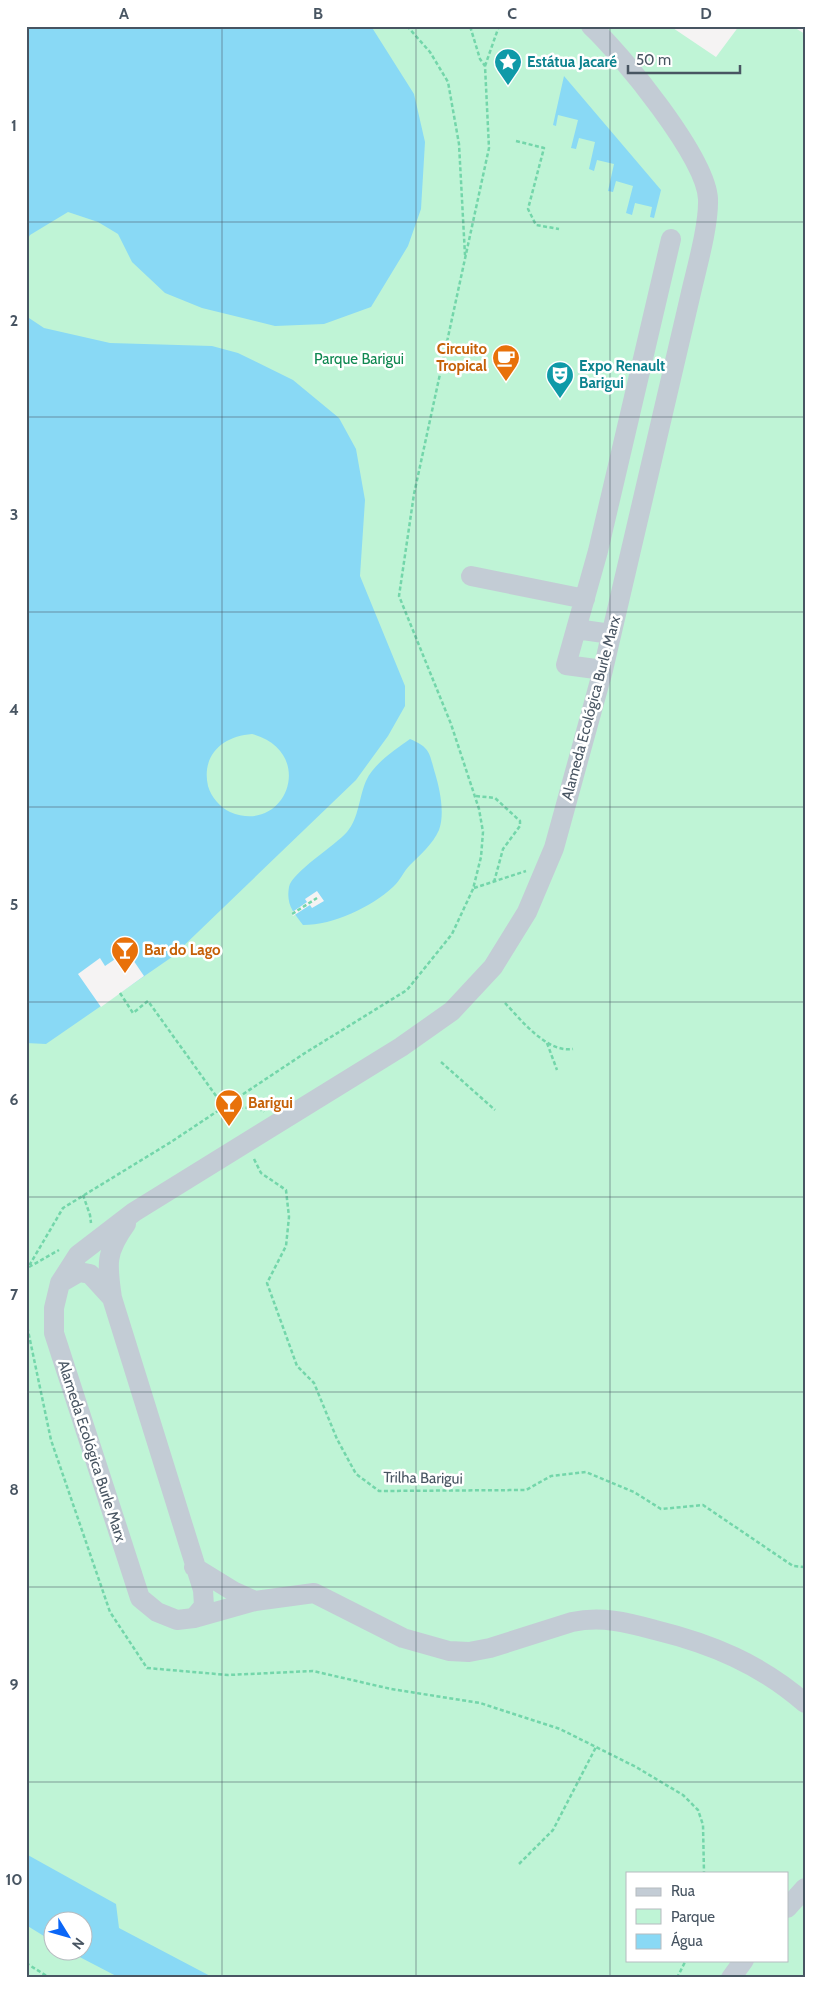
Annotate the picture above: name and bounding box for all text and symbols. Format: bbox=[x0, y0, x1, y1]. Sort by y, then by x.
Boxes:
text: A bbox=[119, 4, 129, 23]
text: B bbox=[313, 4, 323, 23]
text: C bbox=[507, 4, 517, 23]
text: D bbox=[700, 4, 712, 23]
scale bar bbox=[628, 42, 741, 74]
place icon: Estátua Jacaré bbox=[493, 47, 523, 86]
text: 50 m bbox=[636, 51, 671, 69]
place label: Estátua Jacaré bbox=[527, 53, 617, 71]
text: 1 bbox=[11, 116, 17, 135]
text: 2 bbox=[10, 311, 18, 330]
place label: Circuito Tropical bbox=[436, 340, 487, 375]
cafe icon: Circuito Tropical bbox=[491, 343, 521, 382]
park label: Parque Barigui bbox=[314, 350, 404, 368]
place label: Expo Renault Barigui bbox=[579, 357, 665, 392]
theatre icon: Expo Renault Barigui bbox=[545, 360, 575, 399]
text: 3 bbox=[10, 505, 18, 524]
street label: Alameda Ecológica Burle Marx bbox=[558, 614, 624, 802]
text: 4 bbox=[9, 700, 19, 719]
text: 5 bbox=[10, 895, 18, 914]
bar icon: Bar do Lago bbox=[110, 935, 140, 974]
place label: Bar do Lago bbox=[144, 941, 221, 959]
bar icon: Barigui bbox=[214, 1088, 244, 1127]
text: 6 bbox=[10, 1090, 19, 1109]
place label: Barigui bbox=[248, 1094, 293, 1112]
text: 7 bbox=[10, 1285, 19, 1304]
street label: Alameda Ecológica Burle Marx bbox=[54, 1358, 130, 1544]
street label: Trilha Barigui bbox=[383, 1468, 463, 1488]
text: 8 bbox=[9, 1480, 19, 1499]
text: 9 bbox=[10, 1675, 19, 1694]
text: 10 bbox=[5, 1870, 23, 1889]
legend bbox=[626, 1872, 788, 1962]
text: Rua bbox=[671, 1882, 696, 1900]
text: Parque bbox=[671, 1908, 715, 1926]
north arrow bbox=[42, 1912, 92, 1962]
text: Água bbox=[671, 1931, 703, 1950]
text: N bbox=[68, 1934, 89, 1953]

